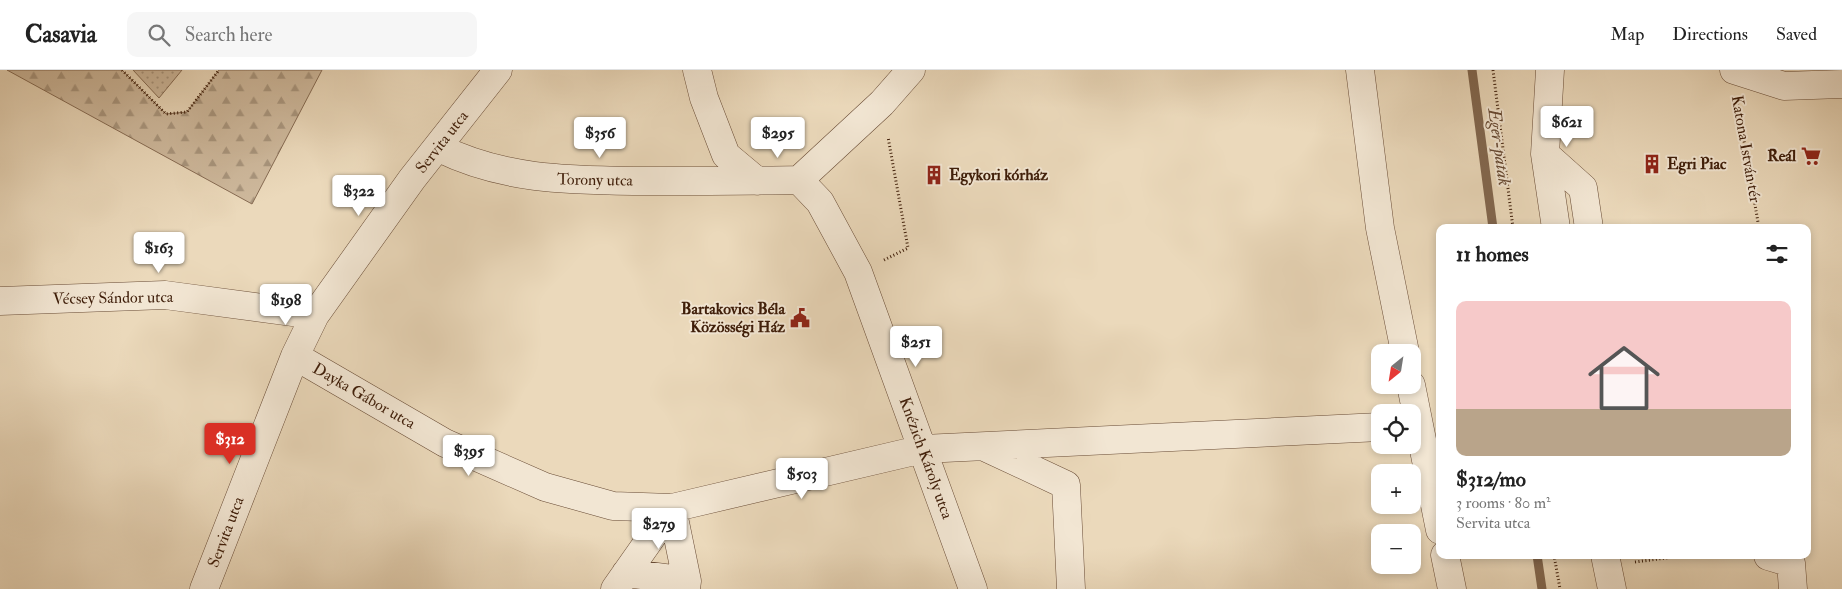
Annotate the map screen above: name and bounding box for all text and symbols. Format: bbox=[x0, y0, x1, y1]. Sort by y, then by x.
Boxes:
search box bbox=[127, 12, 477, 57]
text: Casavia bbox=[25, 19, 97, 50]
icon: search bbox=[145, 21, 173, 49]
text: Search here bbox=[185, 23, 273, 47]
text: Map bbox=[1611, 23, 1644, 46]
text: Directions bbox=[1672, 23, 1748, 46]
text: Saved bbox=[1776, 23, 1817, 46]
street label: Katona István tér bbox=[1727, 94, 1765, 204]
street label: Servita utca bbox=[411, 106, 473, 177]
water label: Eger-patak bbox=[1482, 106, 1516, 187]
pin: $621 bbox=[1537, 106, 1597, 148]
text: $621 bbox=[1552, 112, 1582, 132]
pin: $356 bbox=[570, 116, 630, 159]
pin: $295 bbox=[748, 116, 808, 159]
text: $356 bbox=[585, 123, 615, 143]
text: $295 bbox=[762, 123, 794, 143]
supermarket icon: Reál bbox=[1800, 145, 1822, 167]
place label: Reál bbox=[1767, 146, 1797, 166]
building icon: Egri Piac bbox=[1641, 153, 1663, 175]
place label: Egri Piac bbox=[1667, 154, 1727, 175]
building icon: Egykori kórház bbox=[923, 164, 945, 186]
place label: Egykori kórház bbox=[949, 165, 1048, 186]
street label: Torony utca bbox=[557, 169, 634, 191]
pin: $322 bbox=[329, 174, 389, 217]
text: $322 bbox=[343, 181, 375, 201]
pin: $163 bbox=[129, 232, 189, 274]
text: $163 bbox=[145, 238, 173, 258]
icon: filters bbox=[1763, 240, 1791, 268]
text: 11 homes bbox=[1456, 241, 1529, 268]
pin: $198 bbox=[256, 284, 316, 326]
street label: Vécsey Sándor utca bbox=[52, 287, 174, 309]
text: $198 bbox=[271, 290, 301, 310]
place label: Bartakovics Béla Közösségi Ház bbox=[681, 299, 785, 338]
public building icon: Bartakovics Béla Közösségi Ház bbox=[789, 307, 811, 329]
pin: $251 bbox=[886, 326, 946, 368]
text: $251 bbox=[901, 332, 931, 352]
icon: home bbox=[1579, 333, 1669, 423]
north arrow bbox=[1371, 344, 1421, 394]
map controls bbox=[1371, 344, 1421, 574]
street label: Dayka Gábor utca bbox=[309, 359, 419, 434]
street label: Knézich Károly utca bbox=[895, 394, 957, 522]
button: locate bbox=[1371, 404, 1421, 454]
pin: $312 bbox=[200, 422, 260, 465]
text: $312 bbox=[215, 429, 245, 449]
pin: $395 bbox=[439, 434, 499, 477]
text: $395 bbox=[454, 441, 484, 461]
pin: $503 bbox=[772, 458, 832, 500]
text: $503 bbox=[787, 464, 817, 484]
button: + bbox=[1371, 464, 1421, 514]
text: $312/mo bbox=[1456, 466, 1526, 493]
street label: Servita utca bbox=[203, 493, 249, 570]
text: 3 rooms · 80 m² bbox=[1456, 493, 1551, 513]
pin: $279 bbox=[629, 508, 689, 550]
text: Servita utca bbox=[1456, 513, 1530, 533]
text: $279 bbox=[643, 514, 675, 534]
button: − bbox=[1371, 524, 1421, 574]

